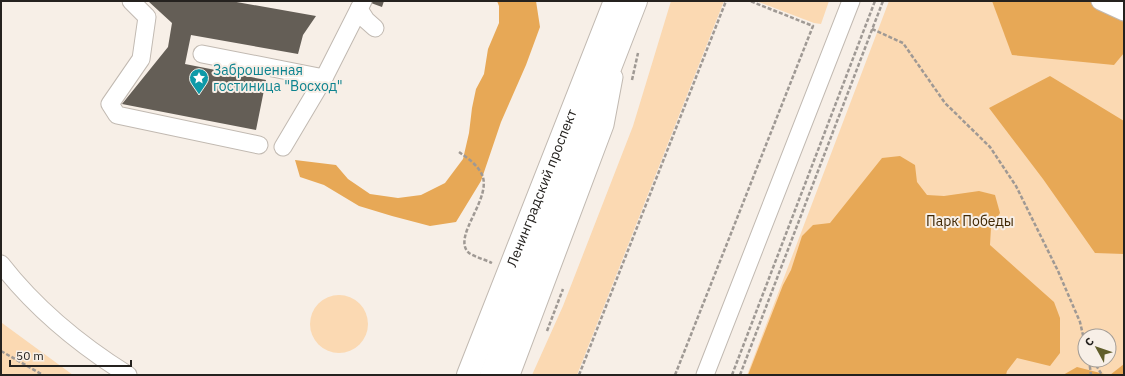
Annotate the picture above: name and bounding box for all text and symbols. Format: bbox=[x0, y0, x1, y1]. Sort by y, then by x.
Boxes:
place label: Заброшенная гостиница "Восход" bbox=[213, 61, 343, 95]
place icon: Заброшенная гостиница "Восход" bbox=[188, 67, 210, 95]
street label: Ленинградский проспект bbox=[502, 106, 581, 269]
park label: Парк Победы bbox=[926, 212, 1014, 230]
north arrow bbox=[1077, 328, 1117, 368]
text: С bbox=[1082, 334, 1097, 349]
scale bar bbox=[10, 342, 131, 368]
text: 50 m bbox=[16, 348, 44, 363]

